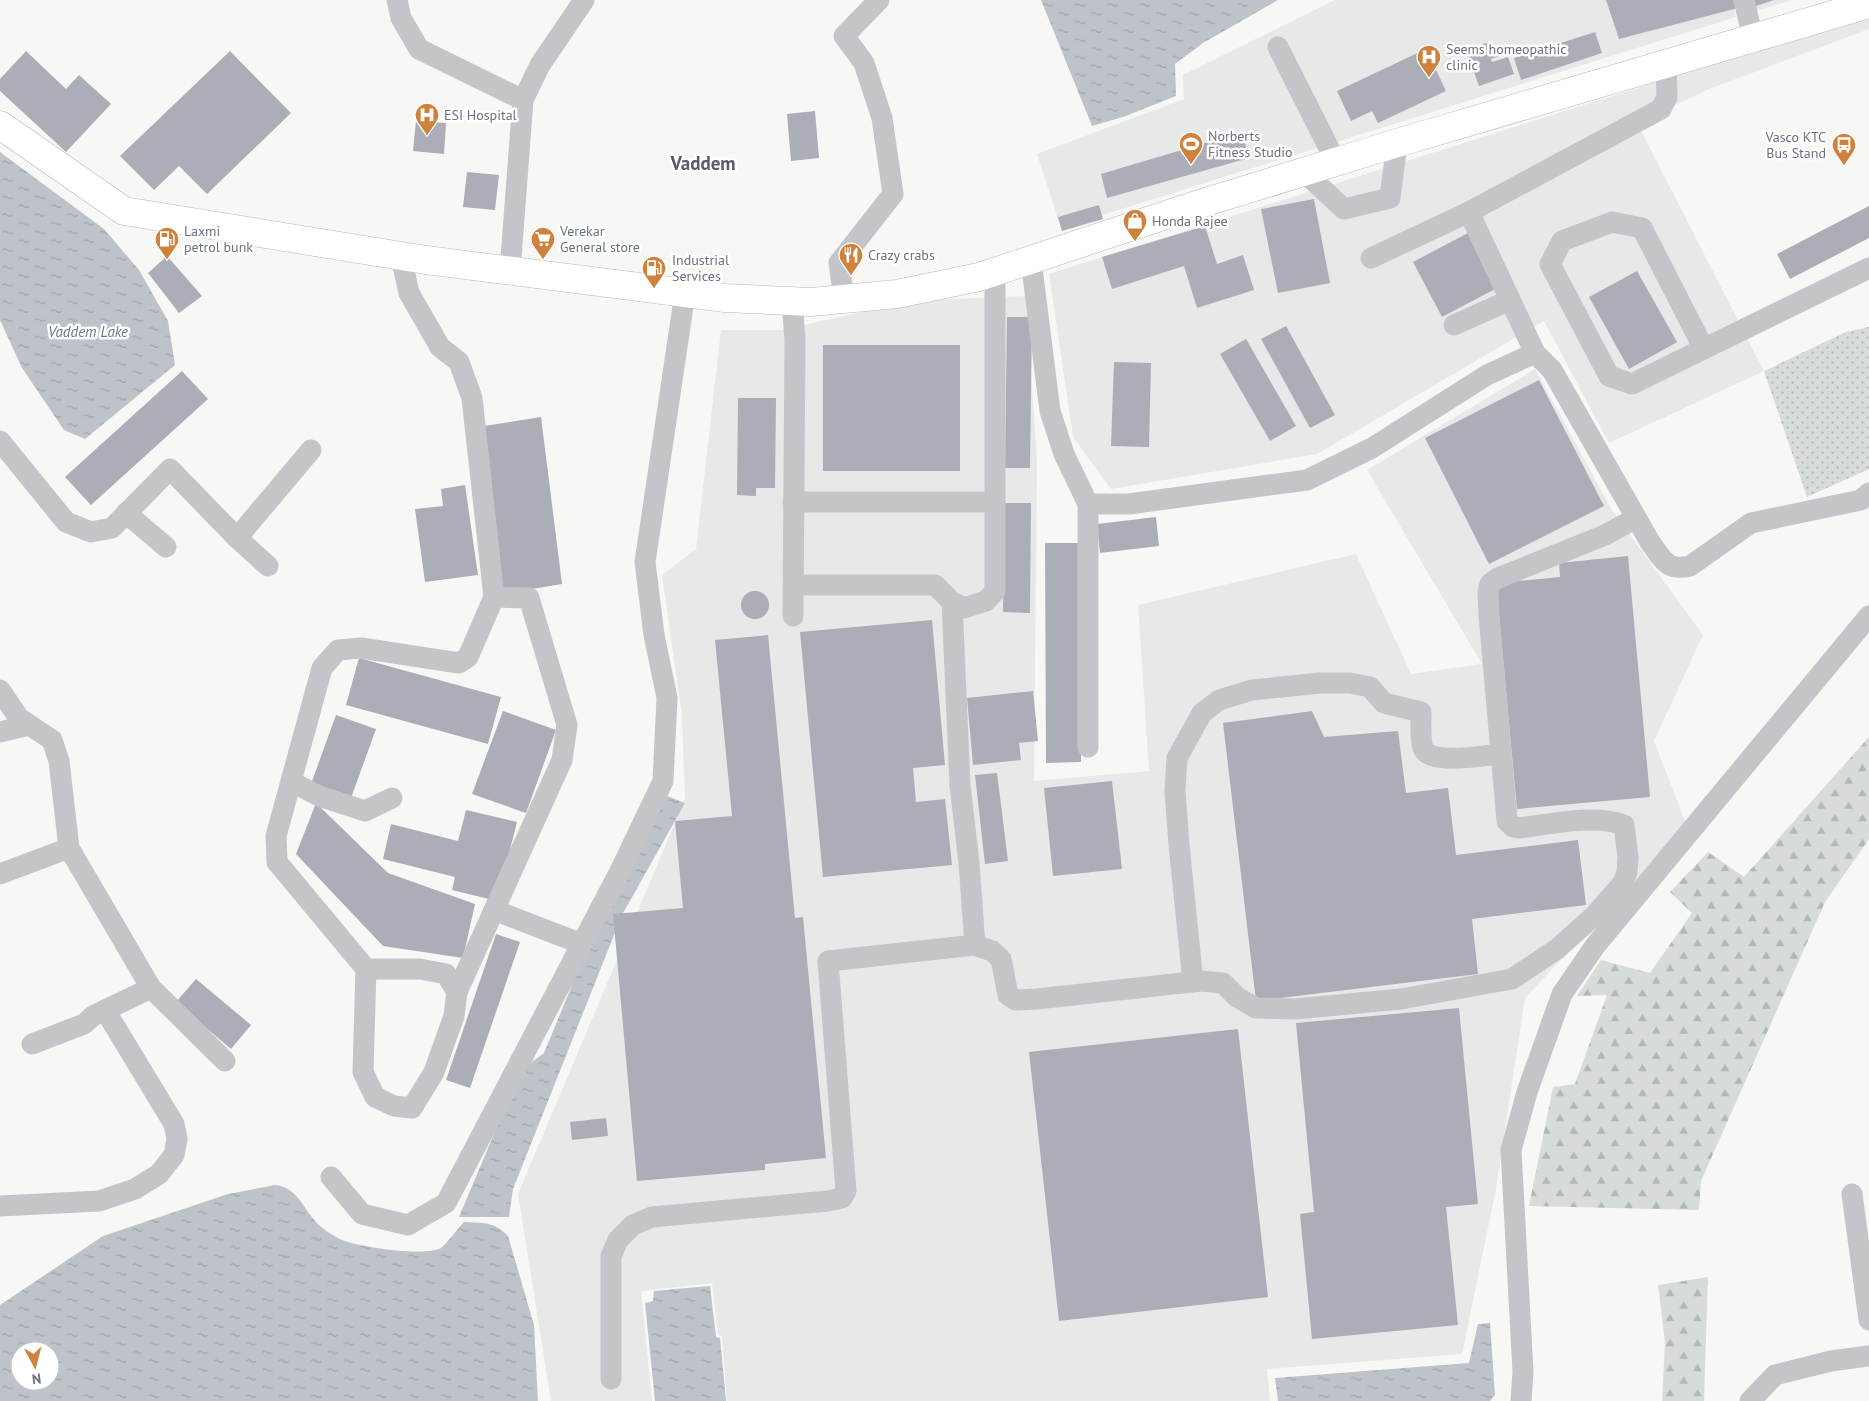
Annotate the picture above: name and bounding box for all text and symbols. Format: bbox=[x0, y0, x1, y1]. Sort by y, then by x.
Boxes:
place label: Seems homeopathic clinic bbox=[1446, 40, 1566, 74]
hospital icon: Seems homeopathic clinic bbox=[1416, 44, 1442, 78]
hospital icon: ESI Hospital bbox=[414, 102, 440, 136]
place label: ESI Hospital bbox=[444, 106, 517, 124]
place label: Norberts Fitness Studio bbox=[1208, 127, 1293, 161]
place label: Vasco KTC Bus Stand bbox=[1765, 128, 1826, 162]
sports icon: Norberts Fitness Studio bbox=[1178, 131, 1204, 165]
bus stop icon: Vasco KTC Bus Stand bbox=[1831, 132, 1857, 166]
district label: Vaddem bbox=[669, 151, 736, 175]
shop icon: Honda Rajee bbox=[1122, 208, 1148, 242]
place label: Honda Rajee bbox=[1152, 212, 1228, 230]
place label: Laxmi petrol bunk bbox=[184, 222, 253, 256]
place label: Verekar General store bbox=[559, 222, 640, 256]
fuel station icon: Laxmi petrol bunk bbox=[154, 226, 180, 260]
supermarket icon: Verekar General store bbox=[530, 226, 556, 260]
restaurant icon: Crazy crabs bbox=[838, 242, 864, 276]
place label: Crazy crabs bbox=[868, 246, 935, 264]
place label: Industrial Services bbox=[672, 251, 729, 285]
fuel station icon: Industrial Services bbox=[641, 255, 667, 289]
water label: Vaddem Lake bbox=[48, 322, 128, 341]
north arrow bbox=[10, 1341, 60, 1391]
text: N bbox=[31, 1369, 42, 1388]

